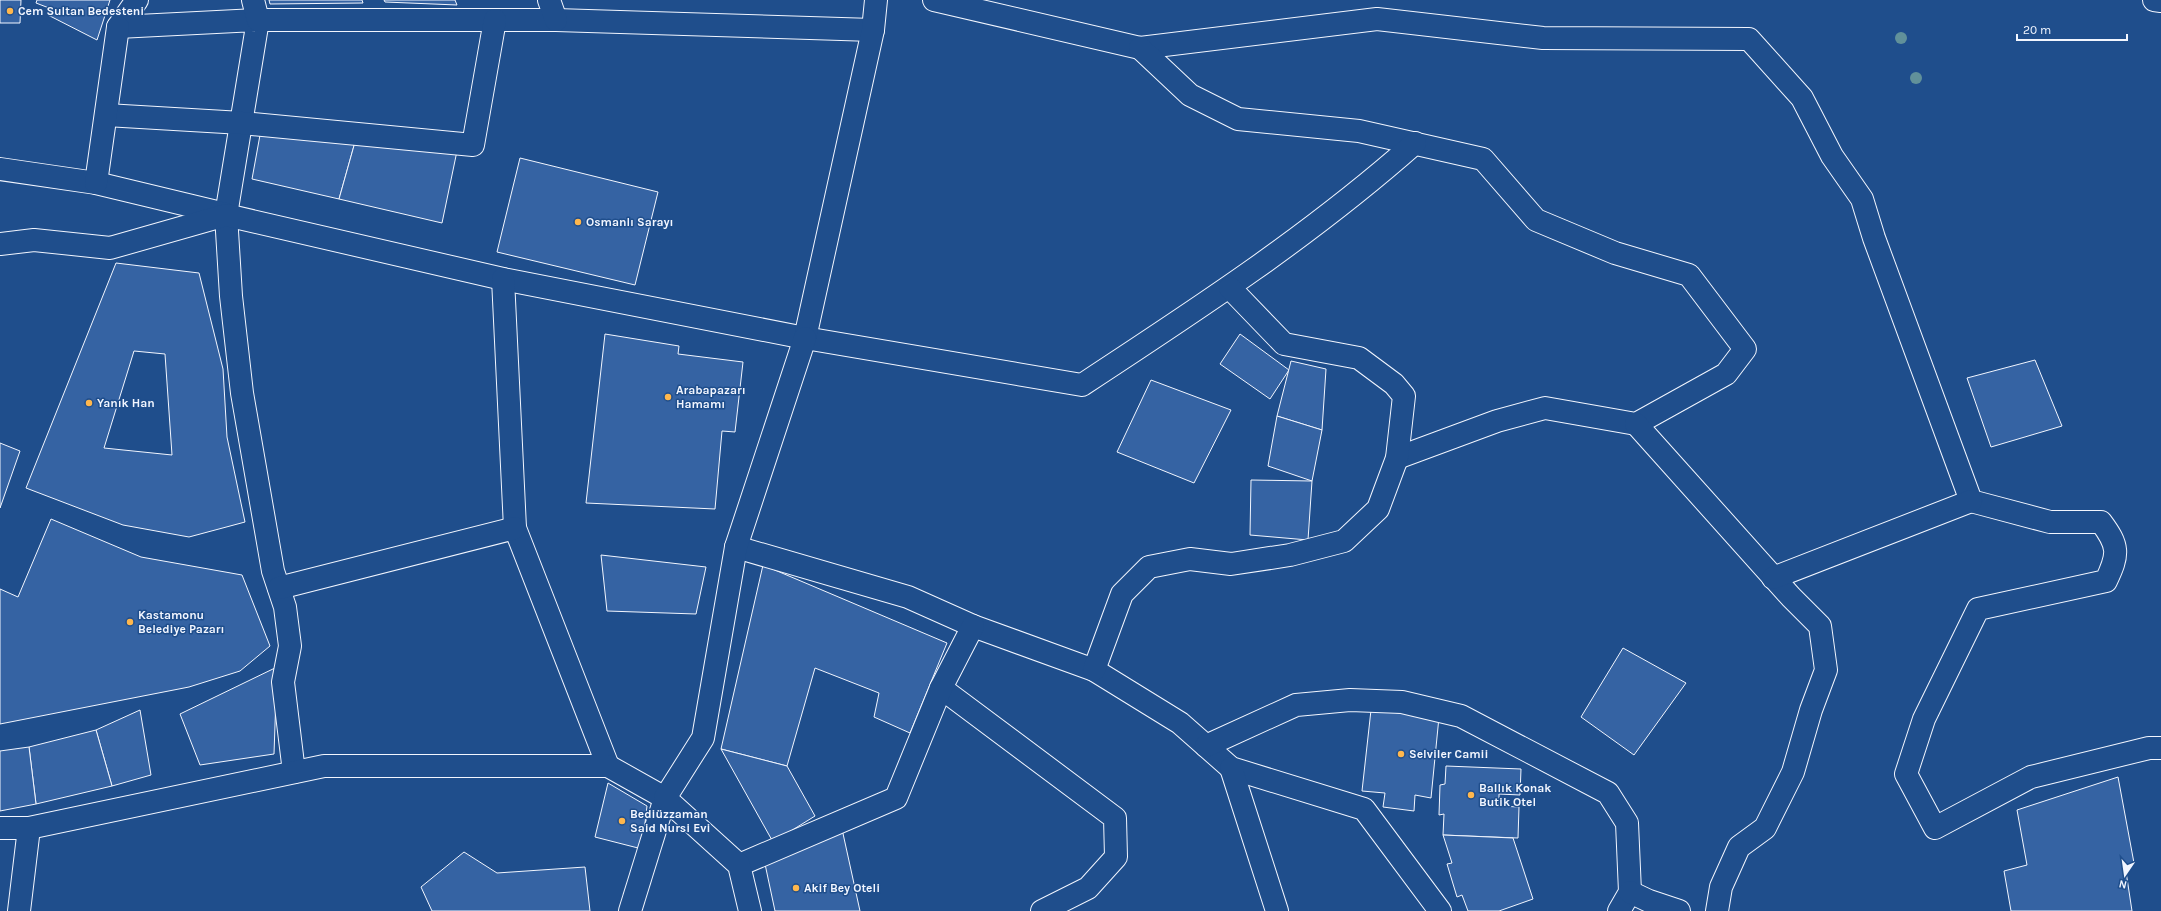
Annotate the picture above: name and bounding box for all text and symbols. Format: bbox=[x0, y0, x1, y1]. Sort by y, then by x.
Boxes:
place label: Cem Sultan Bedesteni bbox=[18, 4, 144, 18]
marker: Cem Sultan Bedesteni bbox=[5, 6, 15, 16]
scale bar bbox=[2017, 16, 2127, 42]
text: 20 m bbox=[2023, 23, 2051, 37]
place label: Osmanlı Sarayı bbox=[586, 215, 673, 229]
marker: Osmanlı Sarayı bbox=[573, 217, 583, 227]
place label: Arabapazarı Hamamı bbox=[676, 383, 746, 411]
marker: Arabapazarı Hamamı bbox=[663, 392, 673, 402]
place label: Yanık Han bbox=[97, 396, 155, 410]
marker: Yanık Han bbox=[84, 398, 94, 408]
place label: Kastamonu Belediye Pazarı bbox=[138, 608, 225, 636]
marker: Kastamonu Belediye Pazarı bbox=[125, 617, 135, 627]
place label: Selviler Camii bbox=[1409, 747, 1488, 761]
marker: Selviler Camii bbox=[1396, 749, 1406, 759]
place label: Ballık Konak Butik Otel bbox=[1479, 781, 1551, 809]
marker: Ballık Konak Butik Otel bbox=[1466, 790, 1476, 800]
place label: Bediüzzaman Said Nursi Evi bbox=[630, 807, 710, 835]
marker: Bediüzzaman Said Nursi Evi bbox=[617, 816, 627, 826]
north arrow bbox=[2105, 855, 2145, 895]
text: N bbox=[2118, 877, 2128, 891]
place label: Akif Bey Oteli bbox=[804, 881, 880, 895]
marker: Akif Bey Oteli bbox=[791, 883, 801, 893]

